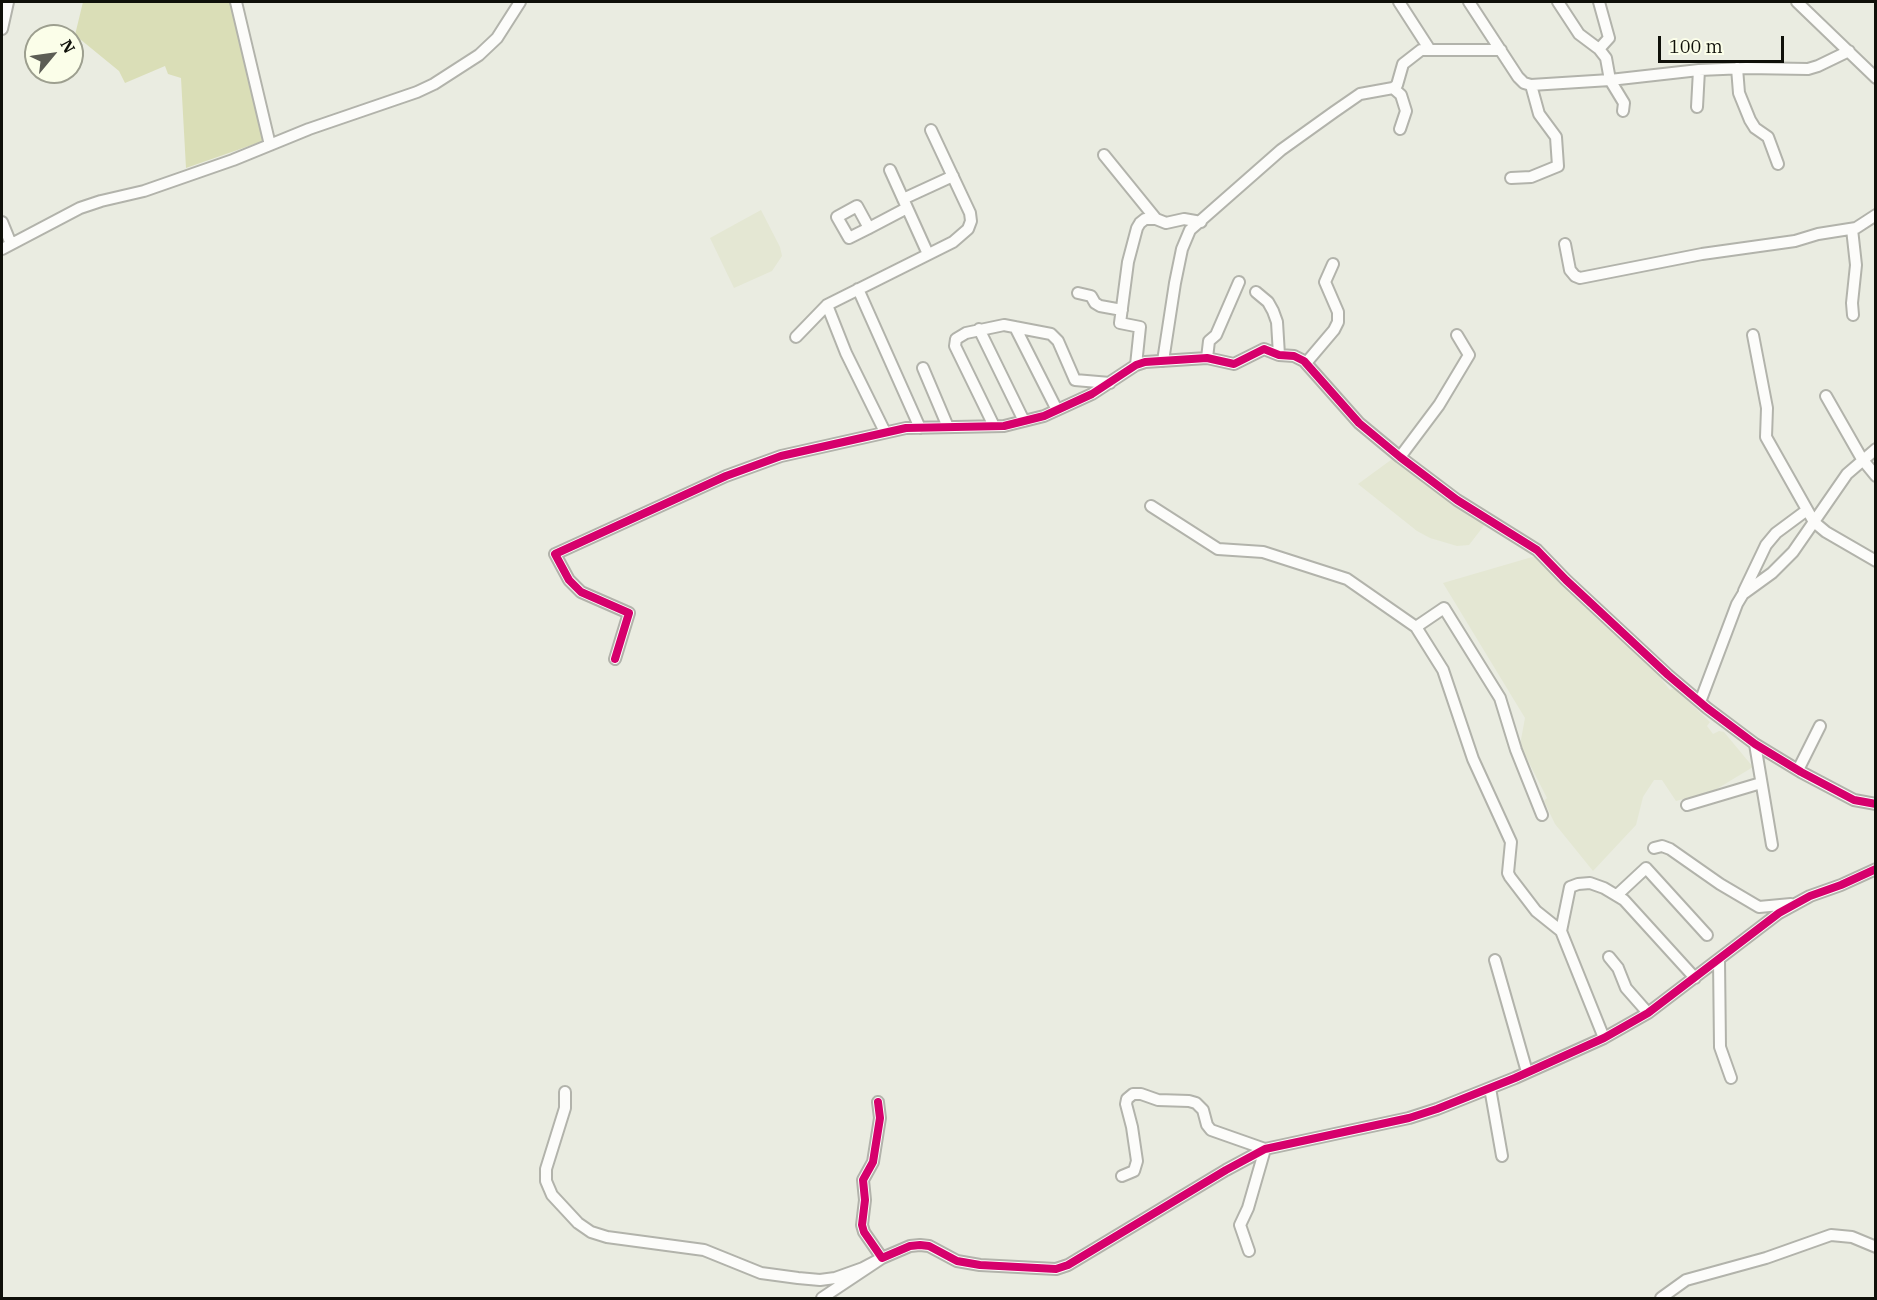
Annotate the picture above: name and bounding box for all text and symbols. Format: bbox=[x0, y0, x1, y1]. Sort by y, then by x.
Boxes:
north arrow bbox=[24, 24, 84, 84]
scale bar bbox=[1661, 24, 1787, 62]
text: 100 m bbox=[1669, 35, 1723, 58]
text: N bbox=[56, 36, 80, 57]

